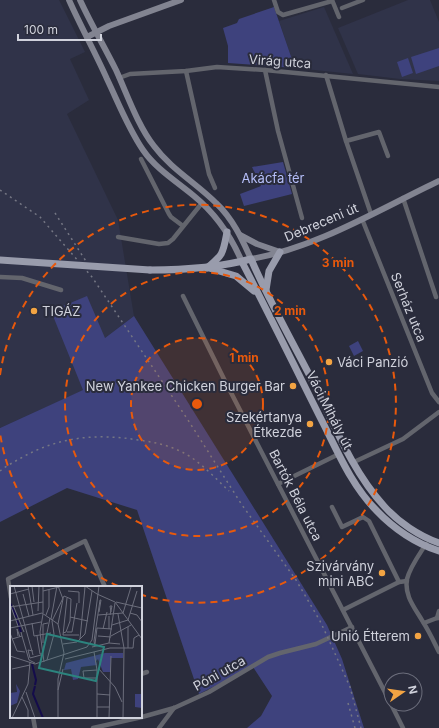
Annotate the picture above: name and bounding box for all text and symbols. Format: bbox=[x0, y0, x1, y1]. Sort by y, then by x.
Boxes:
scale bar bbox=[18, 16, 101, 42]
text: 100 m bbox=[24, 22, 58, 37]
street label: Virág utca bbox=[248, 51, 312, 71]
park label: Akácfa tér bbox=[242, 170, 305, 186]
street label: Debreceni út bbox=[282, 199, 360, 245]
text: 3 min bbox=[322, 255, 354, 270]
street label: Serház utca bbox=[388, 270, 430, 344]
place label: TIGÁZ bbox=[42, 303, 80, 319]
text: 2 min bbox=[274, 303, 306, 318]
marker: TIGÁZ bbox=[29, 306, 39, 316]
text: 1 min bbox=[229, 350, 259, 365]
place label: Váci Panzió bbox=[337, 354, 408, 370]
marker: Váci Panzió bbox=[324, 357, 334, 367]
street label: Váci Mihály út bbox=[303, 368, 357, 452]
place label: New Yankee Chicken Burger Bar bbox=[86, 378, 285, 394]
marker: New Yankee Chicken Burger Bar bbox=[288, 381, 298, 391]
centre of rings bbox=[190, 397, 204, 411]
place label: Szekértanya Étkezde bbox=[226, 409, 302, 440]
marker: Szekértanya Étkezde bbox=[305, 419, 315, 429]
street label: Bartók Béla utca bbox=[266, 447, 326, 543]
place label: Szivárvány mini ABC bbox=[306, 558, 374, 589]
marker: Szivárvány mini ABC bbox=[377, 568, 387, 578]
inset map bbox=[10, 586, 142, 718]
place label: Unió Étterem bbox=[331, 628, 410, 644]
marker: Unió Étterem bbox=[413, 631, 423, 641]
street label: Póni utca bbox=[190, 652, 248, 694]
north arrow bbox=[383, 672, 423, 712]
text: N bbox=[405, 684, 421, 695]

